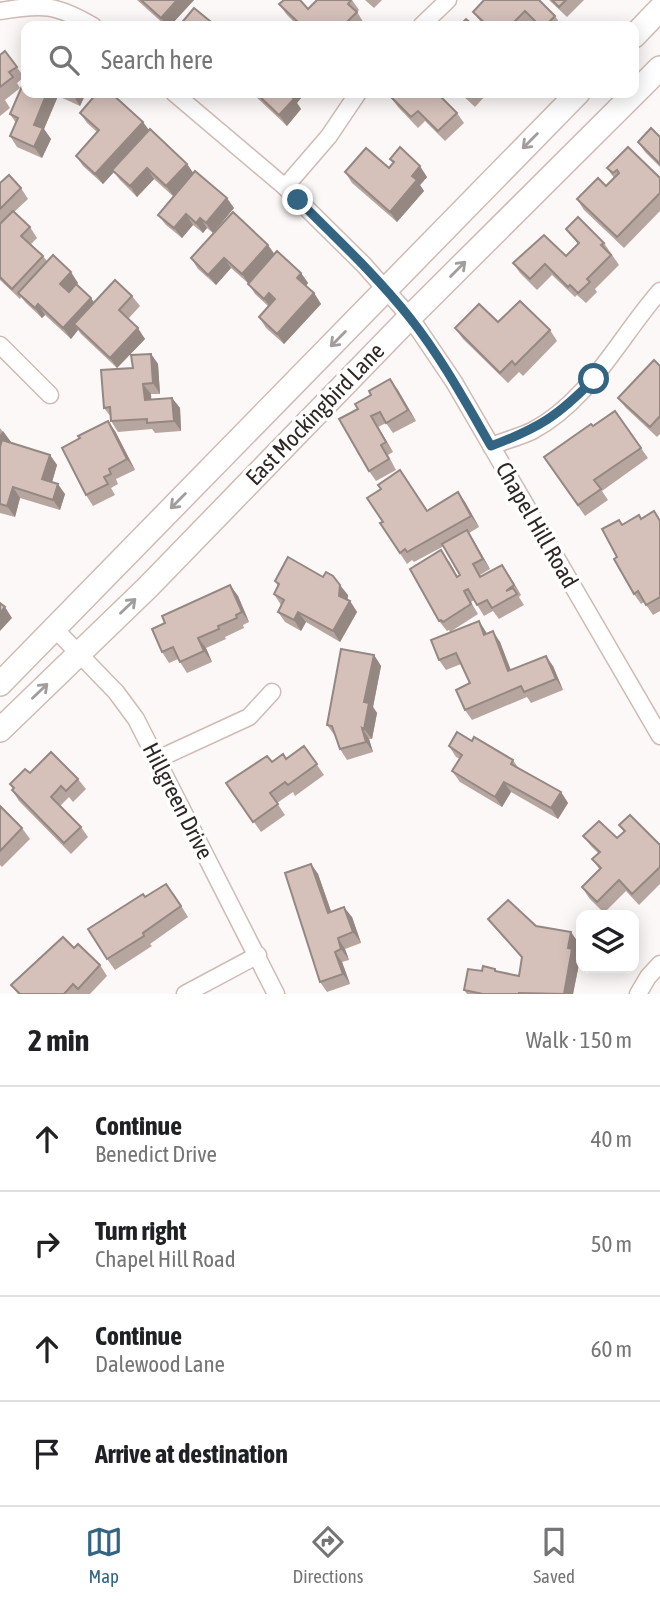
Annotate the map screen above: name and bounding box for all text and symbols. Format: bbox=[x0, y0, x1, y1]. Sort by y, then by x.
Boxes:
search box bbox=[21, 21, 639, 98]
icon: search bbox=[45, 41, 83, 79]
text: Search here bbox=[101, 45, 213, 75]
one-way arrow bbox=[522, 133, 539, 150]
route end bbox=[282, 184, 313, 215]
one-way arrow bbox=[450, 261, 467, 278]
one-way arrow bbox=[330, 330, 347, 347]
street label: East Mockingbird Lane bbox=[241, 338, 389, 490]
route start bbox=[578, 363, 609, 394]
street label: Chapel Hill Road bbox=[491, 458, 583, 592]
one-way arrow bbox=[170, 492, 187, 509]
one-way arrow bbox=[120, 597, 137, 614]
one-way arrow bbox=[31, 683, 48, 700]
street label: Hillgreen Drive bbox=[138, 739, 218, 863]
map controls bbox=[576, 910, 639, 973]
button: layers bbox=[576, 910, 639, 973]
text: 2 min bbox=[28, 1023, 89, 1057]
text: Walk · 150 m bbox=[526, 1027, 632, 1053]
text: Continue bbox=[95, 1111, 182, 1141]
icon: ahead bbox=[28, 1120, 66, 1158]
text: 40 m bbox=[591, 1126, 632, 1152]
text: Benedict Drive bbox=[95, 1141, 217, 1167]
text: Turn right bbox=[95, 1216, 186, 1246]
icon: right bbox=[28, 1225, 66, 1263]
text: 50 m bbox=[591, 1231, 632, 1257]
text: Chapel Hill Road bbox=[95, 1246, 236, 1272]
text: Continue bbox=[95, 1321, 182, 1351]
icon: ahead bbox=[28, 1330, 66, 1368]
text: 60 m bbox=[591, 1336, 632, 1362]
text: Dalewood Lane bbox=[95, 1351, 225, 1377]
icon: arrive bbox=[28, 1435, 66, 1473]
text: Arrive at destination bbox=[95, 1439, 288, 1469]
tab: Map bbox=[85, 1523, 123, 1587]
tab: Directions bbox=[293, 1523, 363, 1587]
tab: Saved bbox=[533, 1523, 575, 1587]

